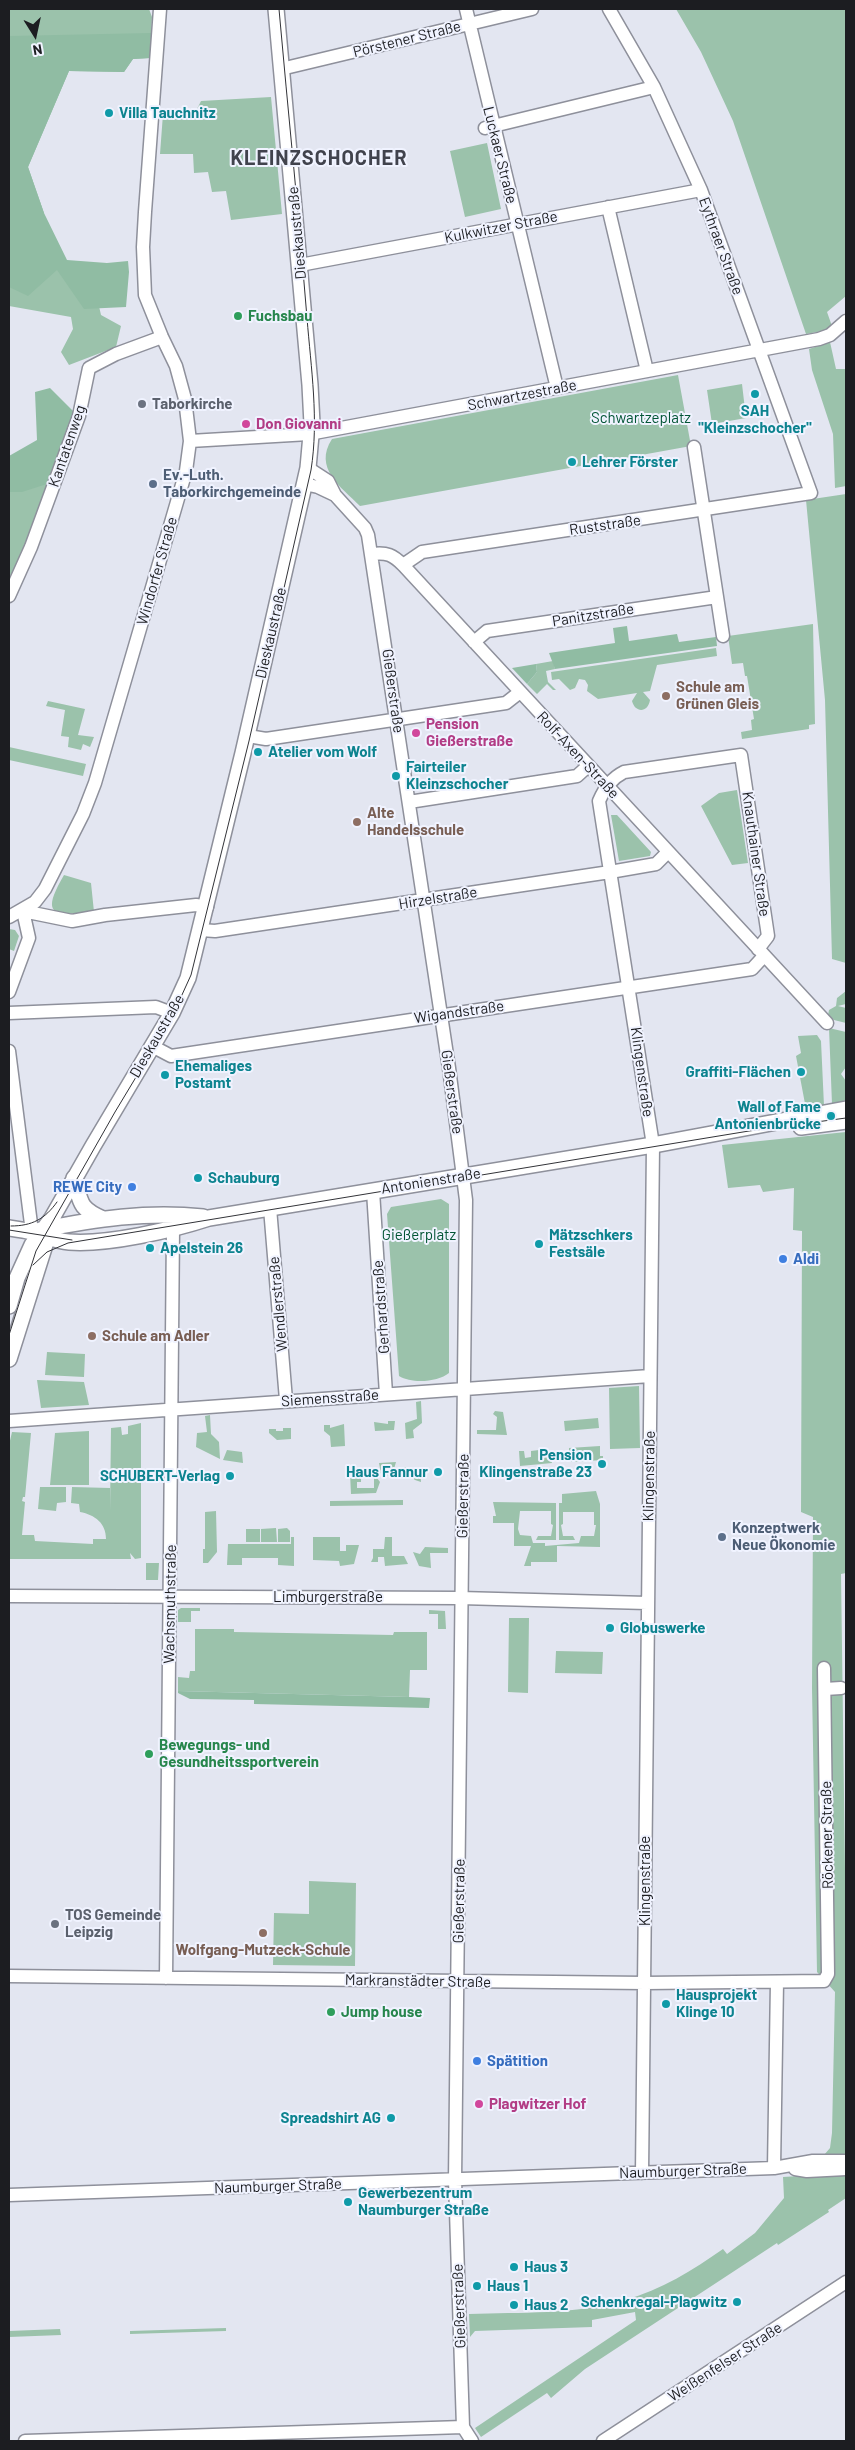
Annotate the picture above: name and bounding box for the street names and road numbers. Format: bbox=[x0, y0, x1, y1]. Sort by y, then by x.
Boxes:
street label: Pörstener Straße bbox=[351, 17, 463, 61]
street label: Luckaer Straße bbox=[479, 105, 521, 205]
street label: Dieskaustraße bbox=[284, 186, 310, 280]
street label: Eythraer Straße bbox=[695, 195, 747, 297]
street label: Kulkwitzer Straße bbox=[443, 207, 559, 247]
street label: Schwartzestraße bbox=[466, 376, 578, 414]
street label: Kantatenweg bbox=[45, 403, 89, 489]
street label: Ruststraße bbox=[568, 511, 642, 539]
street label: Windorfer Straße bbox=[133, 515, 181, 627]
street label: Dieskaustraße bbox=[252, 585, 290, 681]
street label: Panitzstraße bbox=[551, 600, 635, 630]
street label: Gießerstraße bbox=[378, 648, 408, 734]
street label: Rolf-Axen-Straße bbox=[533, 708, 623, 802]
street label: Knauthainer Straße bbox=[738, 790, 774, 918]
street label: Hirzelstraße bbox=[397, 883, 479, 913]
street label: Dieskaustraße bbox=[126, 991, 188, 1081]
street label: Wigandstraße bbox=[413, 997, 505, 1027]
street label: Klingenstraße bbox=[627, 1026, 657, 1118]
street label: Gießerstraße bbox=[437, 1049, 467, 1135]
street label: Antonienstraße bbox=[380, 1164, 482, 1198]
street label: Wendlerstraße bbox=[265, 1256, 291, 1352]
street label: Gerhardstraße bbox=[369, 1259, 393, 1355]
street label: Siemensstraße bbox=[280, 1386, 380, 1410]
street label: Klingenstraße bbox=[639, 1430, 659, 1522]
street label: Gießerstraße bbox=[453, 1453, 473, 1539]
street label: Wachsmuthstraße bbox=[160, 1544, 180, 1664]
street label: Limburgerstraße bbox=[273, 1588, 383, 1606]
street label: Röckener Straße bbox=[817, 1781, 837, 1889]
street label: Klingenstraße bbox=[636, 1836, 654, 1926]
street label: Gießerstraße bbox=[449, 1858, 469, 1944]
street label: Markranstädter Straße bbox=[345, 1971, 491, 1991]
street label: Naumburger Straße bbox=[619, 2160, 747, 2182]
street label: Naumburger Straße bbox=[214, 2175, 342, 2197]
street label: Gießerstraße bbox=[449, 2263, 469, 2349]
street label: Weißenfelser Straße bbox=[665, 2318, 785, 2406]

